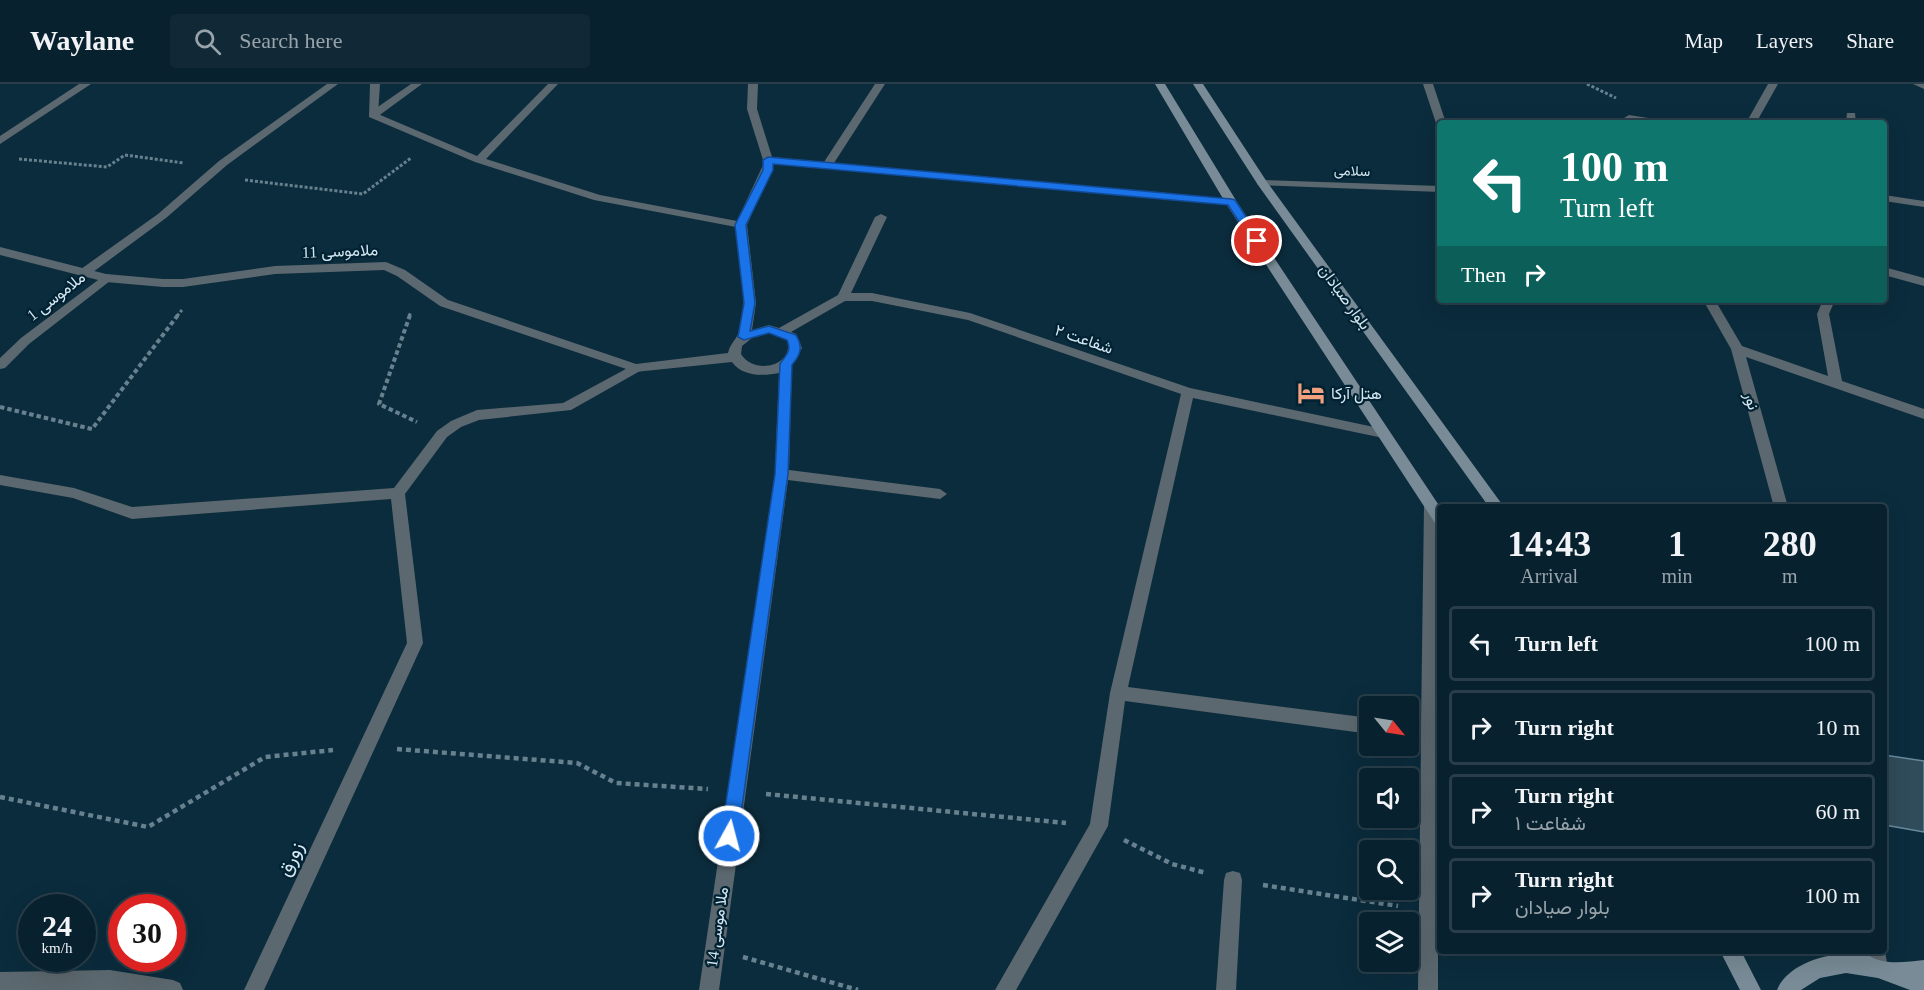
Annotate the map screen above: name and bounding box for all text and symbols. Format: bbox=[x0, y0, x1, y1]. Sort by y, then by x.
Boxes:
search box bbox=[170, 14, 590, 68]
text: Waylane bbox=[30, 25, 134, 56]
icon: search bbox=[191, 25, 224, 58]
text: Search here bbox=[239, 28, 342, 53]
text: Map bbox=[1685, 29, 1723, 53]
text: Layers bbox=[1756, 29, 1813, 53]
text: Share bbox=[1846, 29, 1894, 53]
icon: left bbox=[1461, 144, 1539, 222]
text: 100 m bbox=[1560, 144, 1669, 190]
street label: سلامی bbox=[1334, 163, 1370, 180]
text: Turn left bbox=[1560, 193, 1654, 223]
pin bbox=[1231, 215, 1282, 266]
icon: arrive bbox=[1240, 224, 1273, 257]
street label: ملاموسی 11 bbox=[302, 241, 378, 263]
icon: right bbox=[1518, 258, 1551, 291]
street label: بلوار صیادان bbox=[1314, 261, 1374, 334]
text: Then bbox=[1461, 262, 1506, 287]
street label: ملاموسی 1 bbox=[24, 268, 90, 325]
street label: شفاعت ۲ bbox=[1053, 321, 1115, 357]
hotel icon: هتل آرکا bbox=[1296, 378, 1326, 408]
place label: هتل آرکا bbox=[1331, 385, 1382, 404]
street label: نور bbox=[1739, 389, 1763, 412]
text: 14:43 bbox=[1507, 524, 1591, 564]
text: 1 bbox=[1668, 524, 1686, 564]
text: 280 bbox=[1763, 524, 1817, 564]
text: Arrival bbox=[1520, 565, 1578, 587]
text: min bbox=[1661, 565, 1693, 587]
text: m bbox=[1782, 565, 1798, 587]
icon: left bbox=[1464, 627, 1497, 660]
text: Turn left bbox=[1515, 631, 1598, 656]
text: 100 m bbox=[1804, 631, 1860, 656]
north arrow bbox=[1359, 696, 1419, 756]
map controls bbox=[1359, 696, 1419, 972]
icon: right bbox=[1464, 711, 1497, 744]
text: Turn right bbox=[1515, 715, 1614, 740]
text: 10 m bbox=[1815, 715, 1860, 740]
button: sound bbox=[1359, 768, 1419, 828]
text: Turn right bbox=[1515, 783, 1614, 808]
icon: right bbox=[1464, 795, 1497, 828]
text: 60 m bbox=[1815, 799, 1860, 824]
position arrow bbox=[697, 804, 761, 868]
text: شفاعت ۱ bbox=[1515, 812, 1586, 834]
street label: زورق bbox=[273, 838, 309, 881]
button: search bbox=[1359, 840, 1419, 900]
text: Turn right bbox=[1515, 867, 1614, 892]
icon: right bbox=[1464, 879, 1497, 912]
text: 100 m bbox=[1804, 883, 1860, 908]
street label: ملا موسی 14 bbox=[703, 886, 733, 968]
speed limit sign: 30 bbox=[108, 894, 186, 972]
text: بلوار صیادان bbox=[1515, 896, 1610, 918]
text: 24 bbox=[42, 909, 72, 942]
button: layers bbox=[1359, 912, 1419, 972]
text: km/h bbox=[42, 940, 72, 956]

